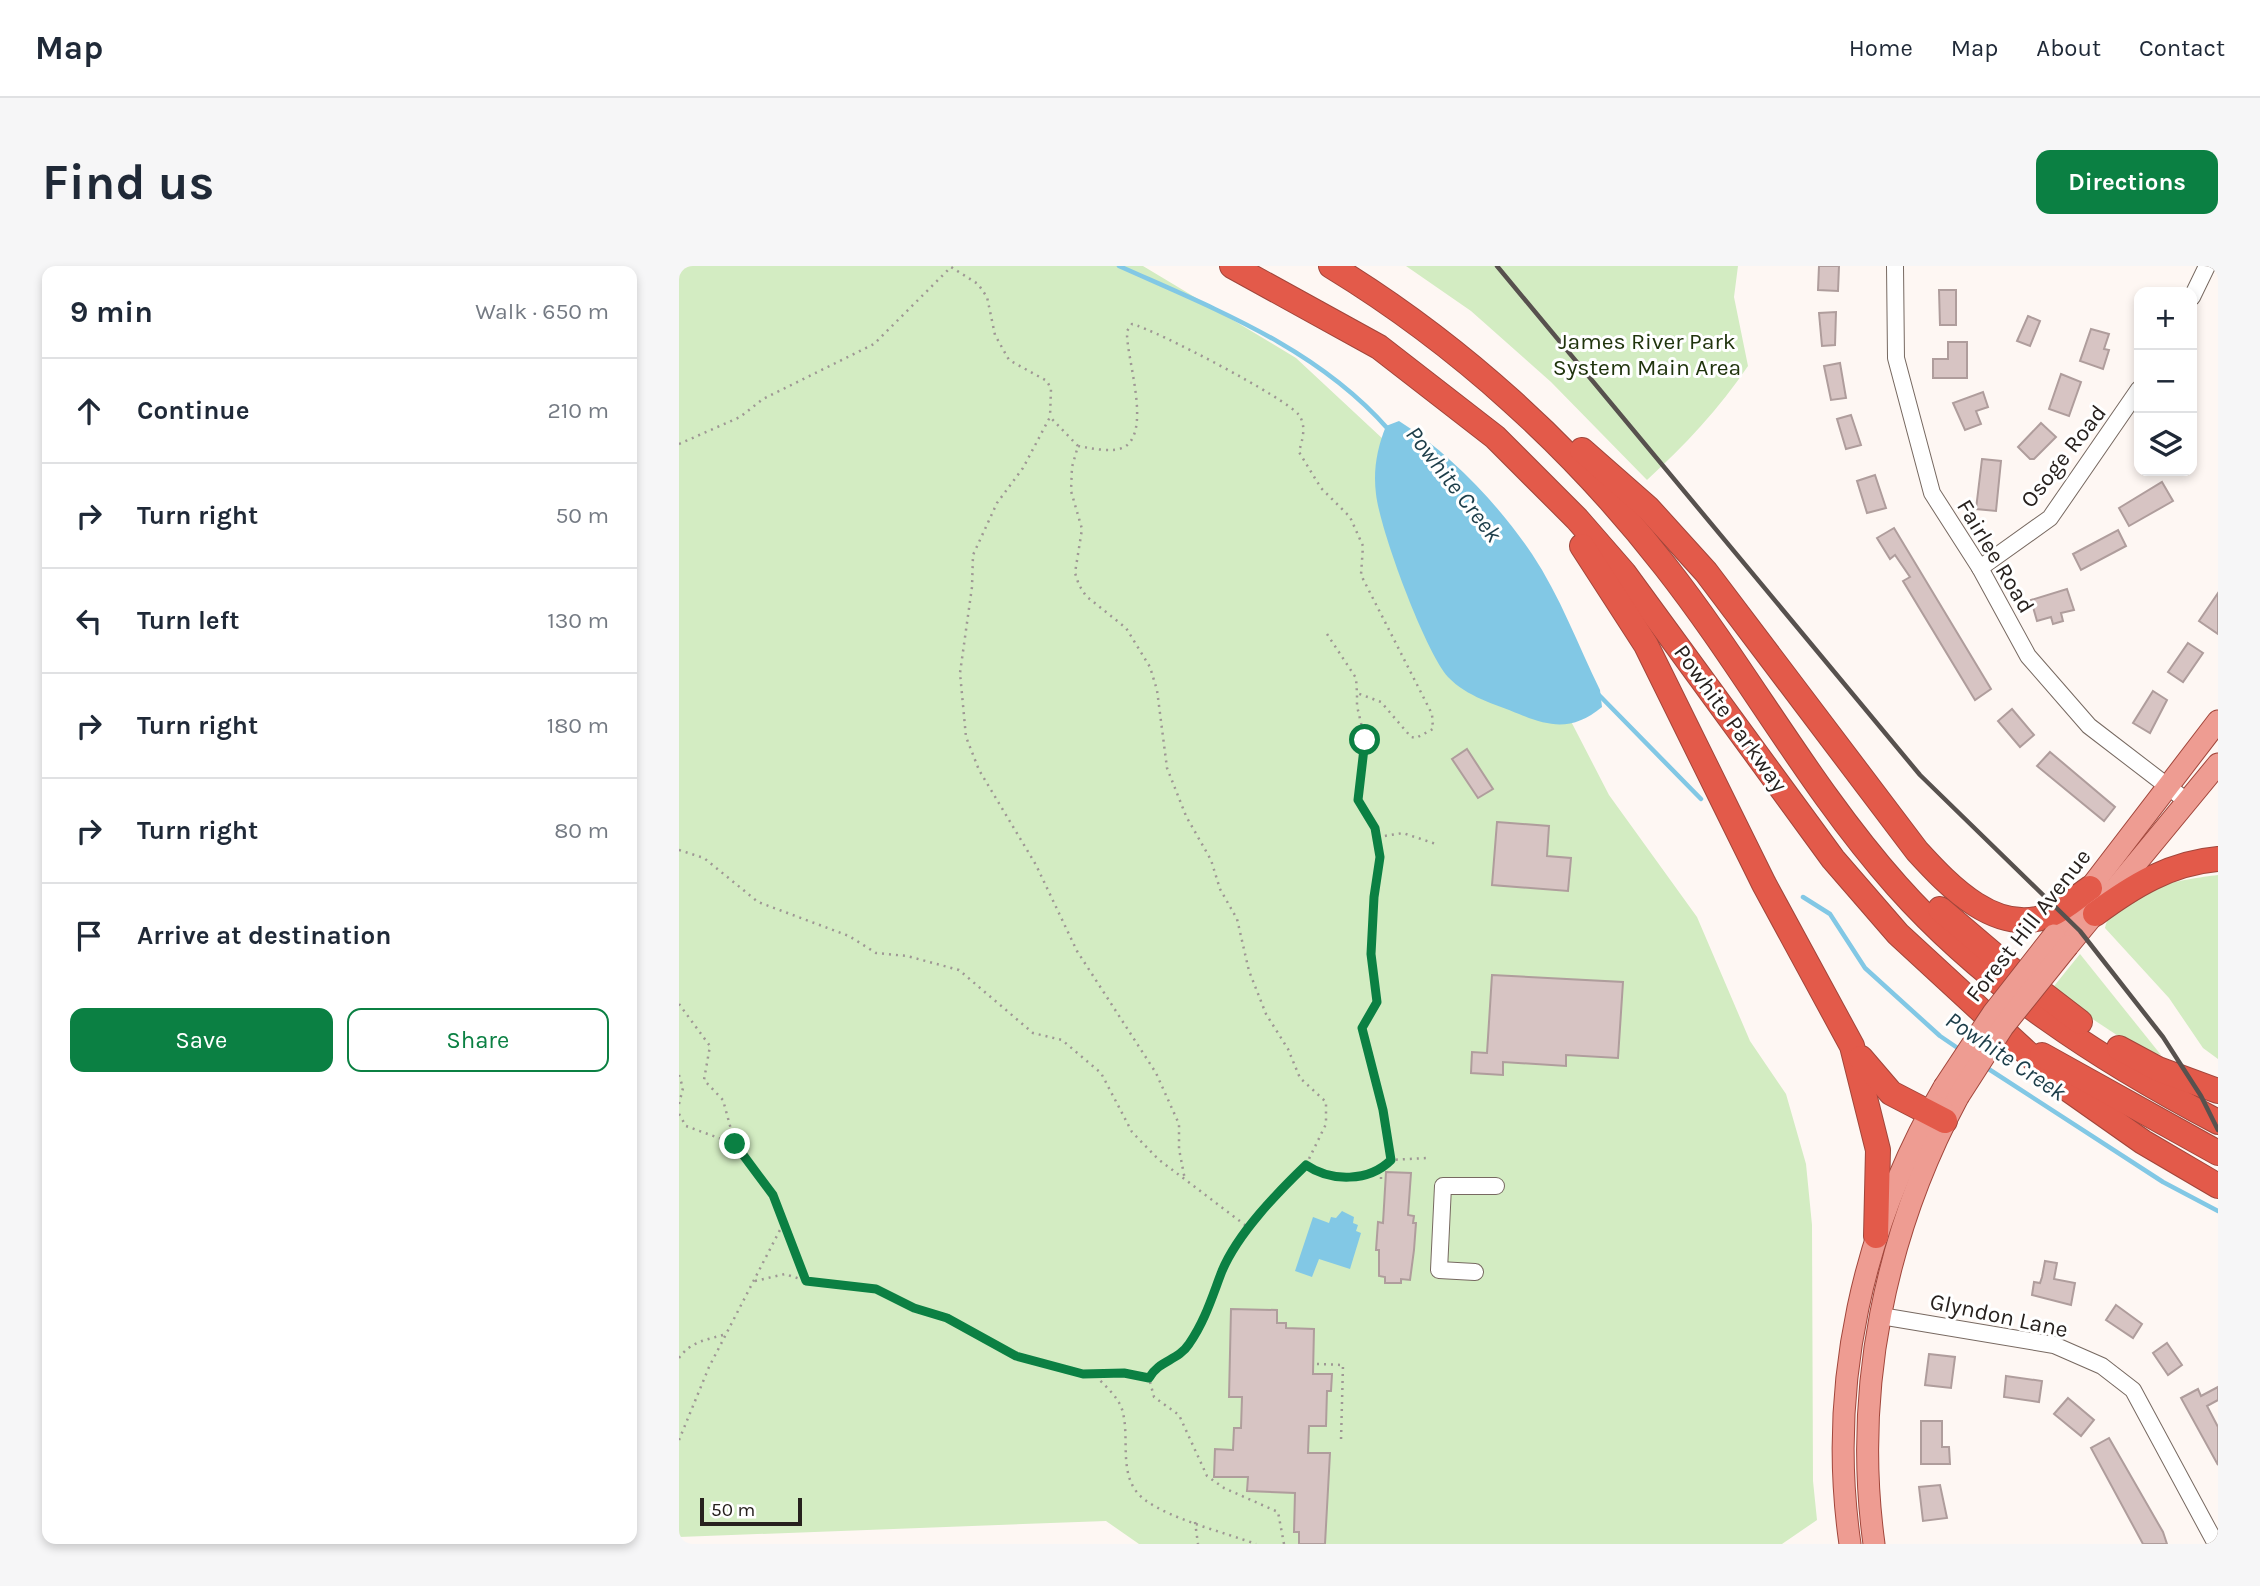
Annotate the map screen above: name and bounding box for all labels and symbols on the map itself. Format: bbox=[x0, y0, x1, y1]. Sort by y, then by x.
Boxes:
park label: James River Park System Main Area bbox=[1553, 328, 1741, 381]
street label: Osoge Road bbox=[2015, 400, 2112, 513]
water label: Powhite Creek bbox=[1400, 421, 1508, 548]
street label: Fairlee Road bbox=[1951, 495, 2040, 618]
street label: Powhite Parkway bbox=[1668, 639, 1793, 797]
route start bbox=[1349, 724, 1380, 755]
street label: Forest Hill Avenue bbox=[1960, 843, 2096, 1007]
water label: Powhite Creek bbox=[1940, 1005, 2072, 1107]
route end bbox=[719, 1128, 750, 1159]
street label: Glyndon Lane bbox=[1927, 1288, 2070, 1343]
scale bar bbox=[700, 1495, 801, 1527]

